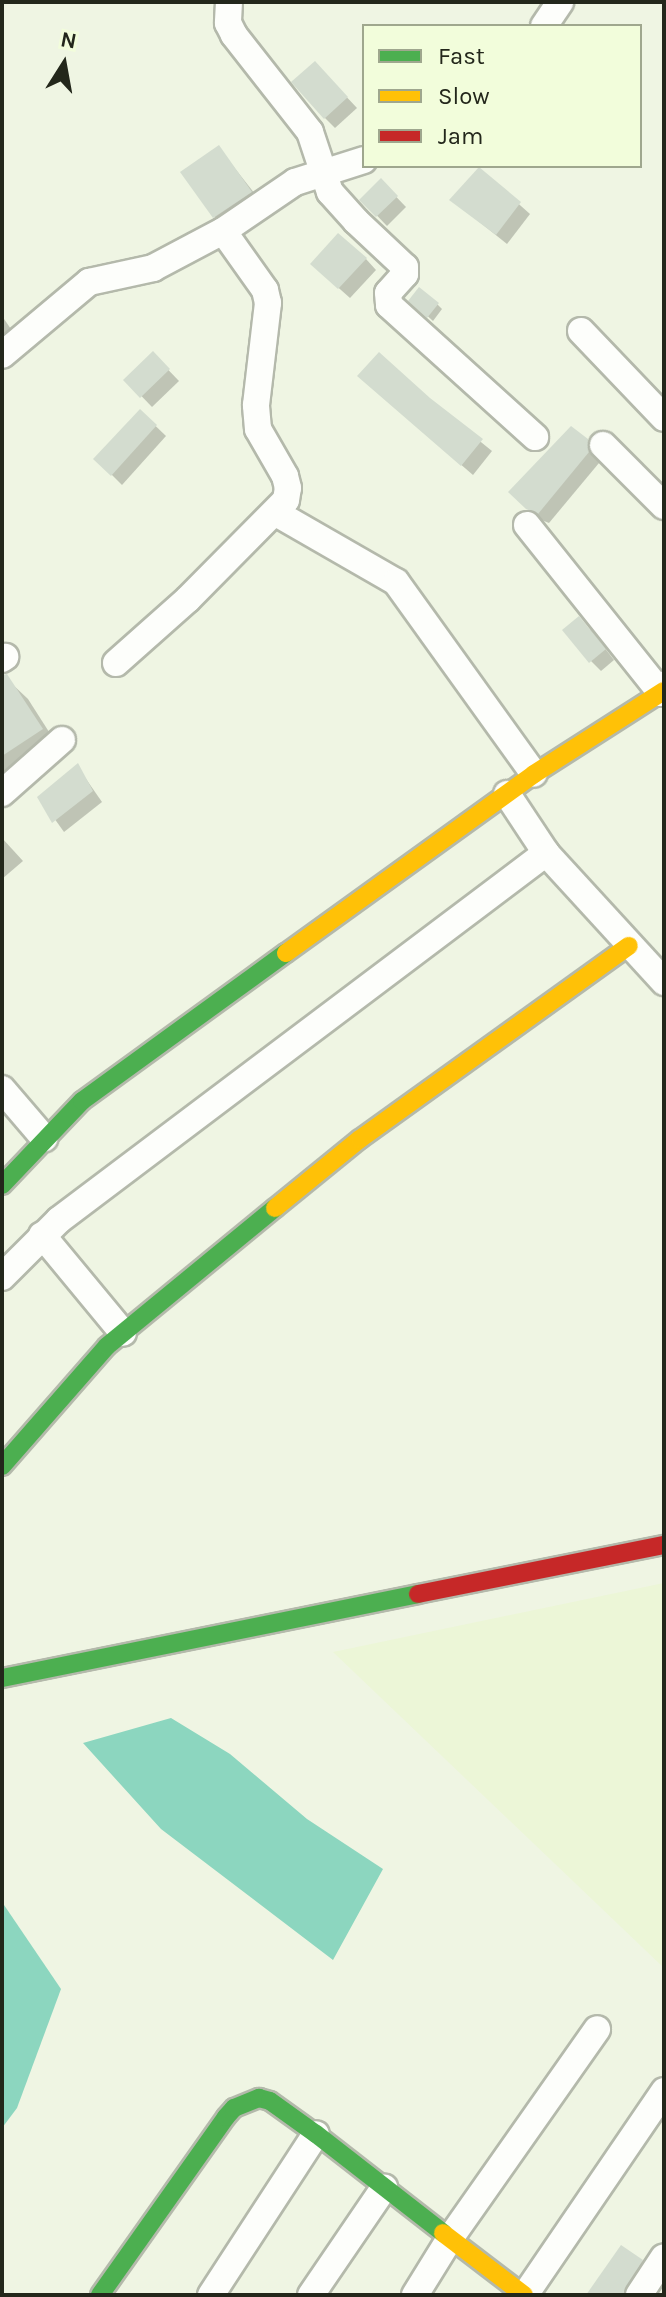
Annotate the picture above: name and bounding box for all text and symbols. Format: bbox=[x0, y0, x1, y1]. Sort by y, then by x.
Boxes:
north arrow bbox=[24, 24, 104, 104]
legend bbox=[362, 24, 642, 168]
text: N bbox=[58, 26, 79, 55]
text: Fast bbox=[438, 42, 485, 70]
text: Slow bbox=[438, 82, 490, 110]
text: Jam bbox=[438, 122, 483, 150]

